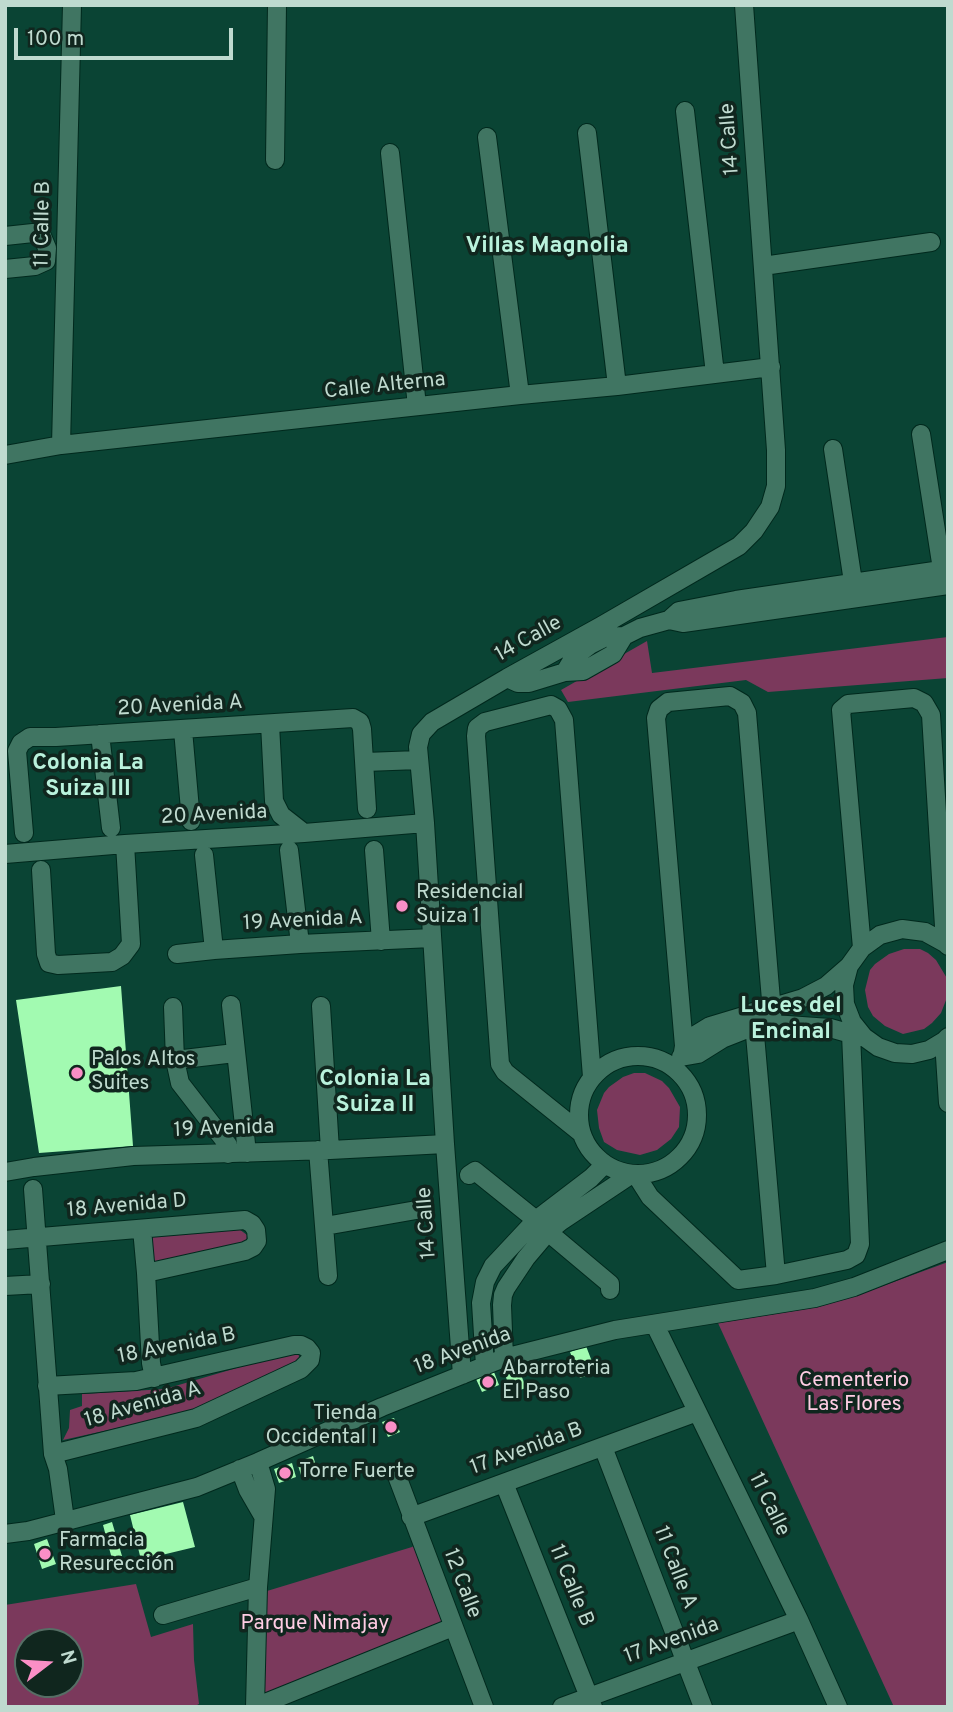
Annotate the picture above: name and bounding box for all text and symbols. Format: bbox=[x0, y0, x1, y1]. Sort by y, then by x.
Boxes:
scale bar bbox=[18, 14, 236, 58]
text: 100 m bbox=[27, 26, 84, 53]
street label: 14 Calle bbox=[716, 102, 746, 176]
street label: 11 Calle B bbox=[31, 181, 57, 267]
district label: Villas Magnolia bbox=[465, 233, 629, 261]
street label: Calle Alterna bbox=[323, 368, 447, 406]
street label: 14 Calle bbox=[491, 611, 567, 669]
street label: 20 Avenida A bbox=[117, 691, 243, 723]
district label: Colonia La Suiza III bbox=[32, 750, 144, 804]
street label: 20 Avenida bbox=[160, 801, 268, 831]
place label: Residencial Suiza 1 bbox=[416, 881, 524, 931]
marker: Residencial Suiza 1 bbox=[394, 898, 410, 914]
street label: 19 Avenida A bbox=[242, 906, 364, 938]
district label: Luces del Encinal bbox=[740, 993, 842, 1047]
place label: Palos Altos Suites bbox=[91, 1048, 195, 1098]
marker: Palos Altos Suites bbox=[69, 1065, 85, 1081]
district label: Colonia La Suiza II bbox=[319, 1066, 431, 1120]
street label: 19 Avenida bbox=[173, 1116, 275, 1144]
street label: 14 Calle bbox=[413, 1186, 443, 1260]
street label: 18 Avenida D bbox=[66, 1189, 188, 1225]
street label: 18 Avenida B bbox=[116, 1323, 238, 1371]
street label: 18 Avenida bbox=[411, 1323, 515, 1381]
place label: Abarroteria El Paso bbox=[502, 1357, 611, 1407]
park label: Cementerio Las Flores bbox=[799, 1369, 909, 1419]
marker: Abarroteria El Paso bbox=[480, 1374, 496, 1390]
street label: 18 Avenida A bbox=[82, 1377, 204, 1435]
place label: Tienda Occidental I bbox=[265, 1402, 377, 1452]
street label: 17 Avenida B bbox=[467, 1418, 587, 1482]
marker: Tienda Occidental I bbox=[383, 1419, 399, 1435]
place label: Torre Fuerte bbox=[299, 1460, 415, 1486]
marker: Torre Fuerte bbox=[277, 1465, 293, 1481]
street label: 11 Calle bbox=[742, 1469, 794, 1541]
street label: 11 Calle A bbox=[647, 1523, 701, 1613]
place label: Farmacia Resurección bbox=[59, 1529, 174, 1579]
street label: 11 Calle B bbox=[542, 1541, 598, 1631]
marker: Farmacia Resurección bbox=[37, 1546, 53, 1562]
street label: 12 Calle bbox=[436, 1546, 486, 1622]
park label: Parque Nimajay bbox=[241, 1612, 389, 1638]
street label: 17 Avenida bbox=[621, 1613, 723, 1671]
north arrow bbox=[14, 1628, 84, 1698]
text: N bbox=[54, 1647, 81, 1667]

